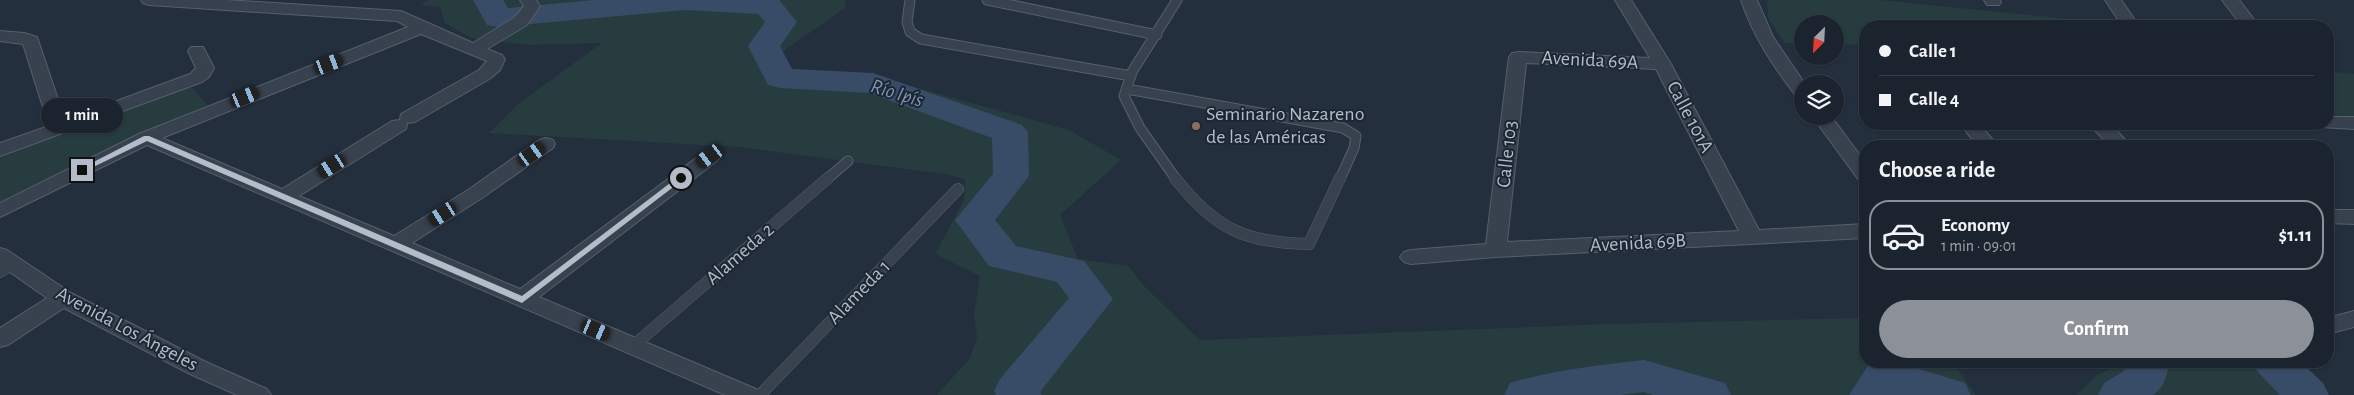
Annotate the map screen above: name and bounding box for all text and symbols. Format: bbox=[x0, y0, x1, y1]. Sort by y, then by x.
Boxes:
north arrow bbox=[1794, 15, 1844, 65]
map controls bbox=[1794, 15, 1844, 125]
text: Calle 1 bbox=[1909, 42, 1957, 61]
street label: Avenida 69A bbox=[1541, 47, 1639, 73]
car bbox=[312, 52, 345, 76]
water label: Río Ipís bbox=[868, 75, 926, 112]
button: layers bbox=[1794, 75, 1844, 125]
street label: Calle 101A bbox=[1663, 78, 1717, 156]
car bbox=[228, 84, 261, 110]
text: Calle 4 bbox=[1909, 90, 1959, 109]
callout: 1 min bbox=[41, 98, 123, 132]
place label: Seminario Nazareno de las Américas bbox=[1206, 104, 1364, 147]
text: 1 min bbox=[65, 107, 99, 123]
street label: Calle 103 bbox=[1494, 119, 1520, 189]
marker: Seminario Nazareno de las Américas bbox=[1190, 120, 1202, 132]
car bbox=[515, 139, 548, 169]
car bbox=[693, 141, 726, 171]
car bbox=[315, 152, 348, 180]
route end bbox=[71, 159, 93, 181]
text: Choose a ride bbox=[1879, 159, 1995, 181]
route start bbox=[670, 167, 692, 189]
car bbox=[426, 200, 459, 228]
icon: car bbox=[1881, 213, 1926, 258]
text: Economy bbox=[1941, 216, 2010, 235]
street label: Alameda 2 bbox=[702, 219, 778, 289]
text: $1.11 bbox=[2279, 226, 2312, 245]
street label: Avenida 69B bbox=[1589, 230, 1687, 256]
text: 1 min · 09:01 bbox=[1941, 238, 2017, 254]
street label: Alameda 1 bbox=[824, 256, 894, 328]
street label: Avenida Los Ángeles bbox=[53, 282, 202, 375]
button: Confirm bbox=[1879, 300, 2314, 358]
car bbox=[579, 317, 612, 343]

